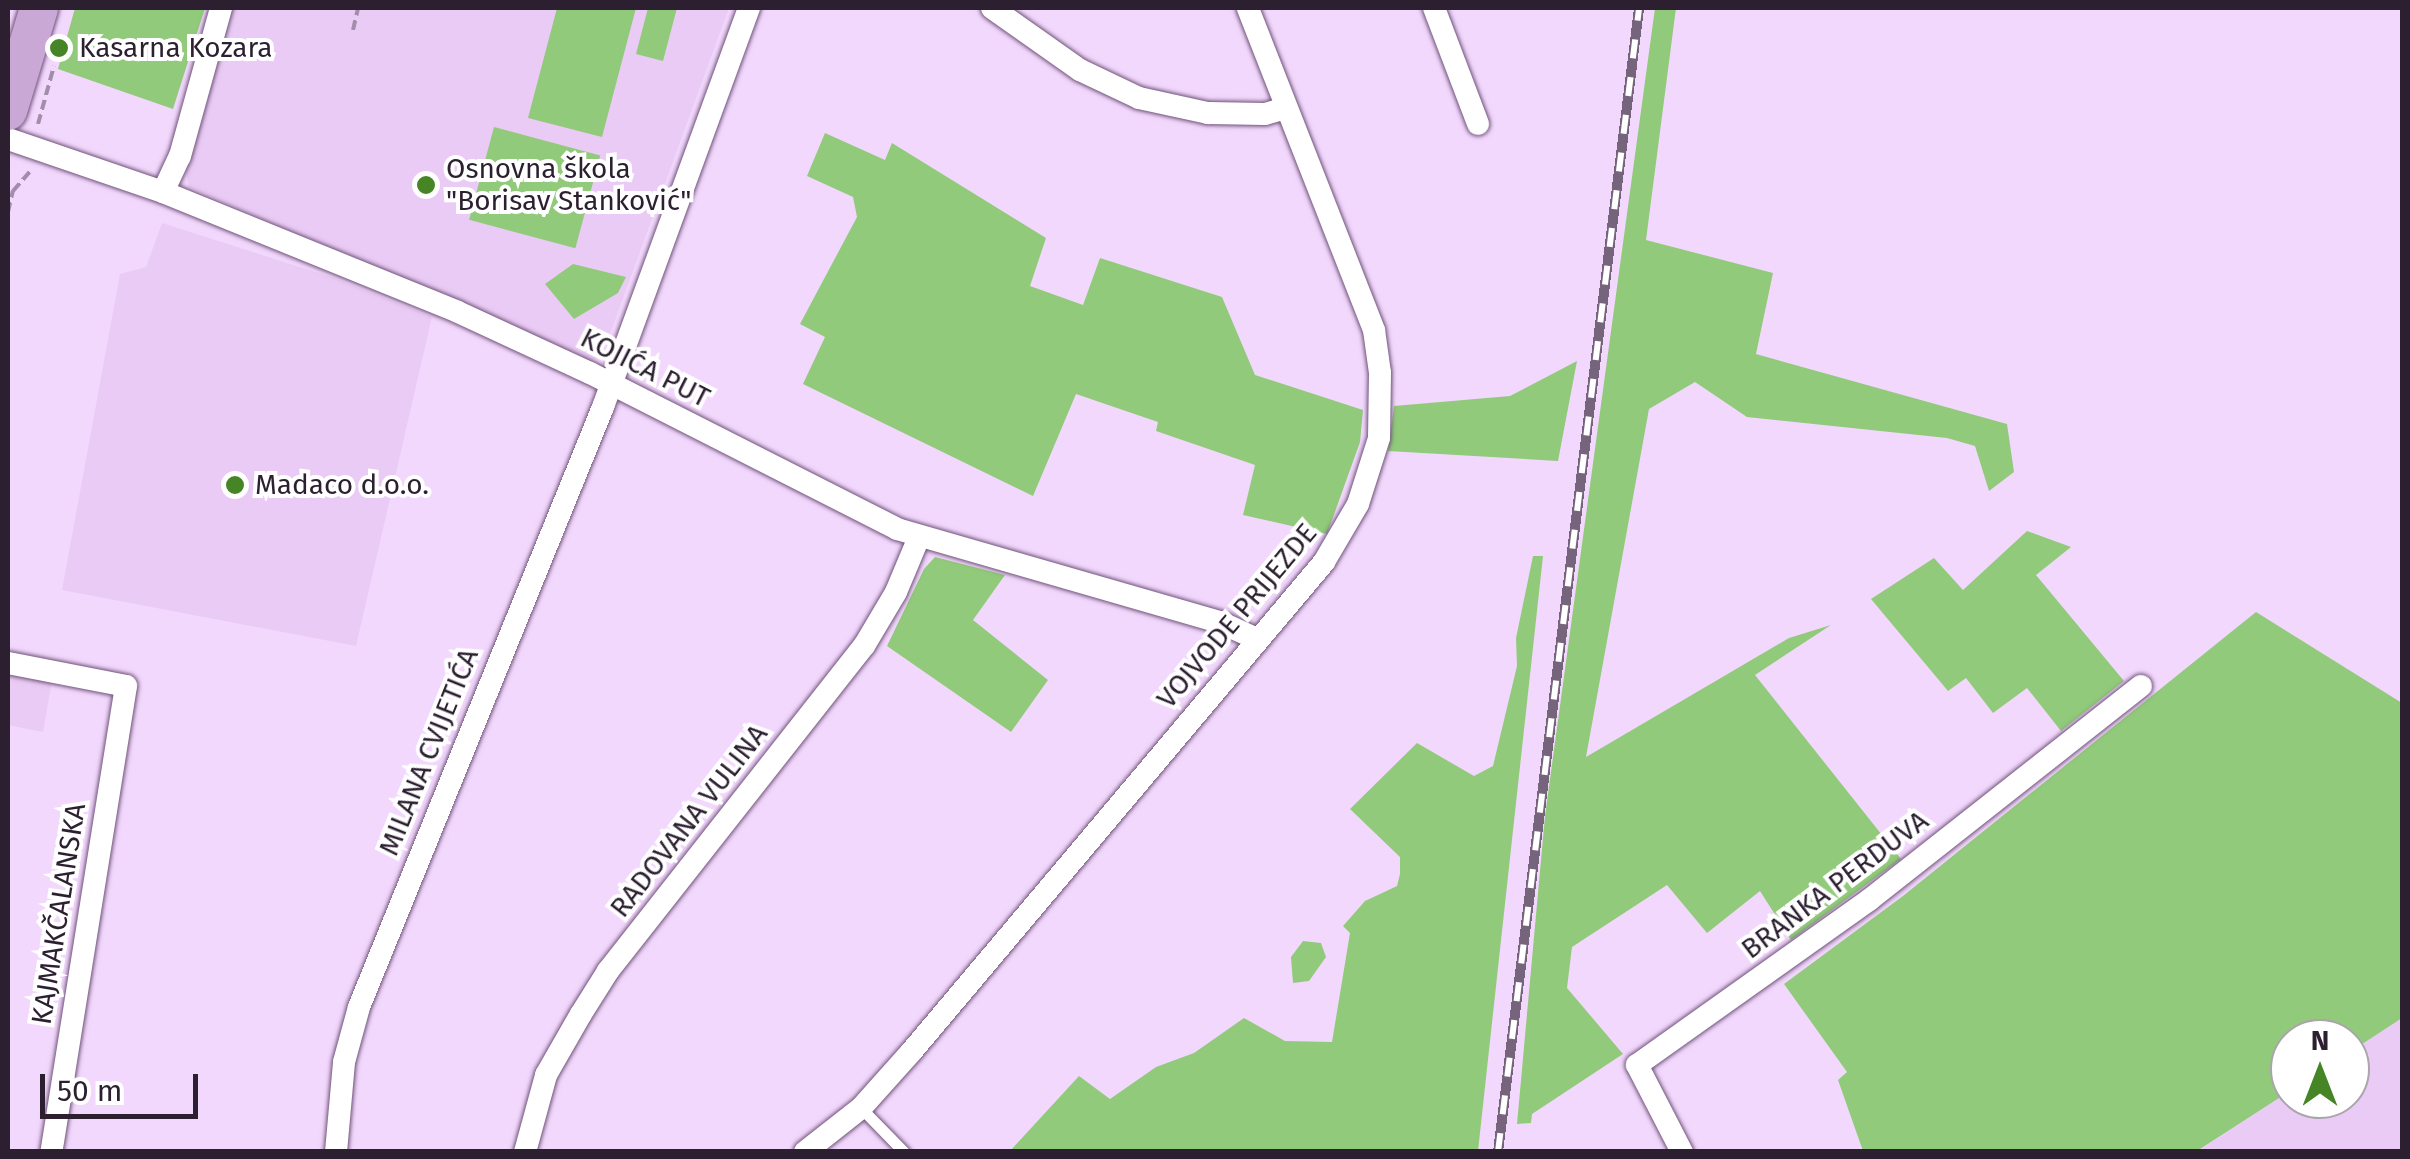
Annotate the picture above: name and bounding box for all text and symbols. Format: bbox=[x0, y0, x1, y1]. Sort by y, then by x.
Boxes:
place label: Kasarna Kozara bbox=[79, 31, 273, 65]
marker: Kasarna Kozara bbox=[48, 37, 70, 59]
place label: Osnovna škola "Borisav Stanković" bbox=[446, 152, 691, 218]
marker: Osnovna škola "Borisav Stanković" bbox=[415, 174, 437, 196]
street label: KOJIĆA PUT bbox=[575, 321, 715, 415]
place label: Madaco d.o.o. bbox=[255, 468, 429, 502]
marker: Madaco d.o.o. bbox=[224, 474, 246, 496]
street label: VOJVODE PRIJEZDE bbox=[1150, 517, 1324, 715]
street label: MILANA CVIJETIĆA bbox=[372, 644, 486, 860]
street label: RADOVANA VULINA bbox=[603, 718, 775, 924]
street label: KAJMAKČALANSKA bbox=[25, 801, 93, 1027]
street label: BRANKA PERDUVA bbox=[1735, 804, 1935, 966]
north arrow bbox=[2270, 1019, 2370, 1119]
text: N bbox=[2311, 1024, 2329, 1057]
scale bar bbox=[45, 1054, 202, 1116]
text: 50 m bbox=[57, 1073, 122, 1109]

